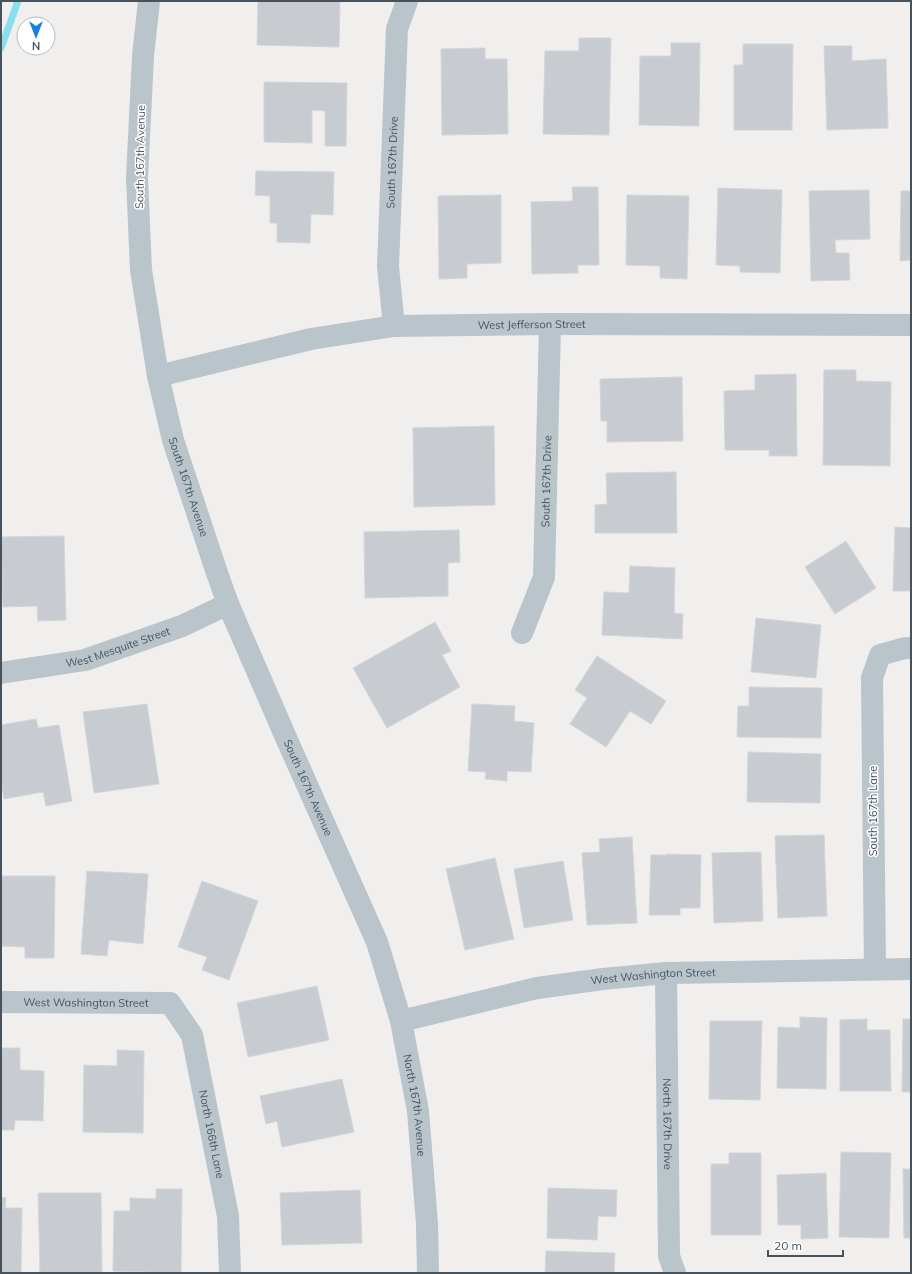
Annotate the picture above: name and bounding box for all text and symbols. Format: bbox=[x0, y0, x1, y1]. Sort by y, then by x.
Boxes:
north arrow bbox=[16, 16, 56, 56]
text: N bbox=[32, 39, 40, 53]
street label: South 167th Avenue bbox=[132, 105, 148, 209]
street label: South 167th Drive bbox=[383, 116, 401, 209]
street label: West Jefferson Street bbox=[478, 317, 586, 332]
street label: South 167th Avenue bbox=[166, 435, 211, 538]
street label: South 167th Drive bbox=[538, 435, 554, 527]
street label: West Mesquite Street bbox=[64, 624, 172, 670]
street label: South 167th Avenue bbox=[281, 737, 336, 838]
street label: South 167th Lane bbox=[866, 766, 880, 856]
street label: West Washington Street bbox=[590, 965, 716, 988]
street label: West Washington Street bbox=[23, 995, 149, 1010]
street label: North 167th Avenue bbox=[400, 1053, 429, 1157]
street label: North 167th Drive bbox=[660, 1078, 675, 1170]
street label: North 166th Lane bbox=[196, 1089, 227, 1180]
scale bar bbox=[768, 1232, 843, 1258]
text: 20 m bbox=[774, 1238, 802, 1253]

